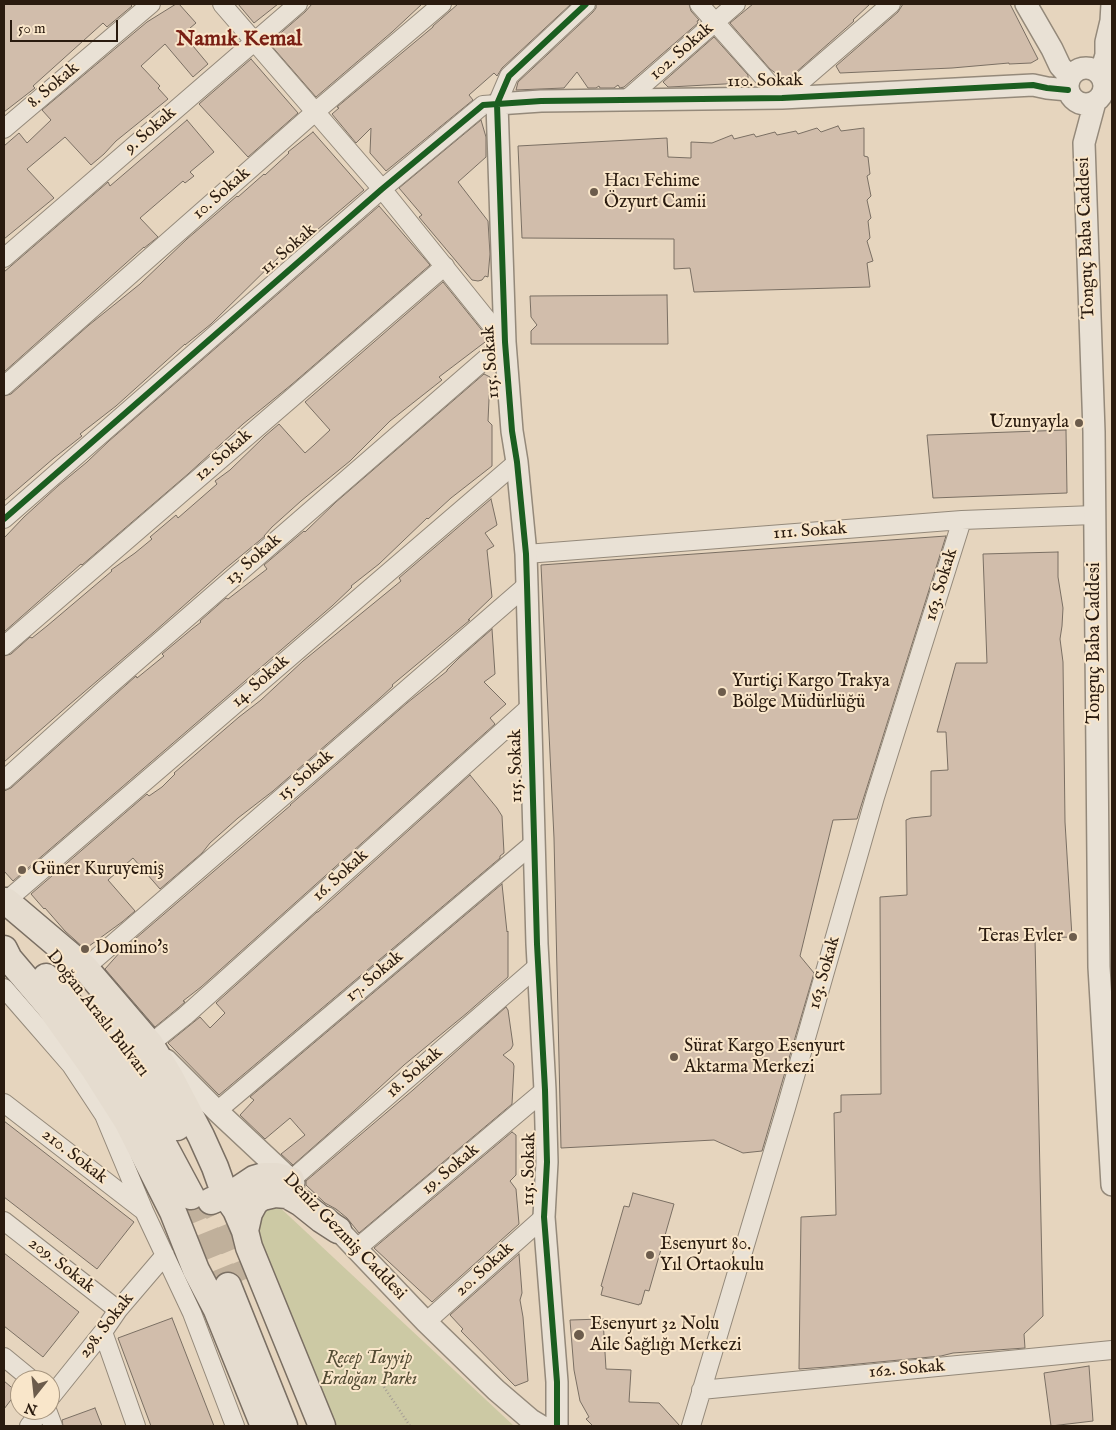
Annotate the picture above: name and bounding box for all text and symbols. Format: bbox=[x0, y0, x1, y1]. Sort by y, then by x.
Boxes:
scale bar bbox=[12, 10, 120, 42]
street label: 102. Sokak bbox=[646, 18, 718, 86]
text: 50 m bbox=[18, 19, 46, 38]
district label: Namık Kemal bbox=[176, 27, 302, 53]
street label: 8. Sokak bbox=[24, 58, 84, 114]
street label: 110. Sokak bbox=[727, 71, 803, 93]
street label: 9. Sokak bbox=[121, 103, 181, 159]
street label: Tonguç Baba Caddesi bbox=[1073, 157, 1101, 319]
street label: 10. Sokak bbox=[189, 163, 255, 225]
place label: Hacı Fehime Özyurt Camii bbox=[604, 171, 706, 213]
marker: Hacı Fehime Özyurt Camii bbox=[588, 186, 600, 198]
street label: 11. Sokak bbox=[257, 220, 321, 280]
street label: 115. Sokak bbox=[479, 325, 505, 399]
place label: Uzunyayla bbox=[989, 412, 1069, 434]
marker: Uzunyayla bbox=[1073, 417, 1085, 429]
street label: 12. Sokak bbox=[191, 425, 257, 487]
street label: 111. Sokak bbox=[772, 519, 848, 545]
street label: 13. Sokak bbox=[222, 530, 286, 590]
street label: 163. Sokak bbox=[921, 546, 963, 624]
street label: Tonguç Baba Caddesi bbox=[1084, 562, 1106, 724]
street label: 14. Sokak bbox=[228, 651, 294, 713]
place label: Yurtiçi Kargo Trakya Bölge Müdürlüğü bbox=[732, 671, 890, 714]
marker: Yurtiçi Kargo Trakya Bölge Müdürlüğü bbox=[716, 686, 728, 698]
street label: 115. Sokak bbox=[506, 729, 528, 803]
street label: 15. Sokak bbox=[274, 746, 338, 806]
street label: 16. Sokak bbox=[309, 845, 373, 907]
place label: Güner Kuruyemiş bbox=[32, 859, 164, 881]
marker: Güner Kuruyemiş bbox=[16, 864, 28, 876]
place label: Teras Evler bbox=[979, 926, 1063, 948]
marker: Teras Evler bbox=[1067, 931, 1079, 943]
street label: 163. Sokak bbox=[804, 934, 846, 1012]
place label: Domino's bbox=[95, 938, 168, 960]
marker: Domino's bbox=[79, 943, 91, 955]
street label: Doğan Araslı Bulvarı bbox=[41, 946, 153, 1082]
street label: 17. Sokak bbox=[342, 947, 408, 1007]
place label: Sürat Kargo Esenyurt Aktarma Merkezi bbox=[684, 1036, 845, 1078]
street label: 18. Sokak bbox=[382, 1043, 448, 1103]
marker: Sürat Kargo Esenyurt Aktarma Merkezi bbox=[668, 1051, 680, 1063]
street label: 210. Sokak bbox=[37, 1125, 111, 1189]
street label: 115. Sokak bbox=[519, 1132, 541, 1206]
street label: 19. Sokak bbox=[418, 1140, 484, 1200]
street label: Deniz Gezmiş Caddesi bbox=[278, 1169, 410, 1305]
street label: 209. Sokak bbox=[23, 1233, 99, 1299]
place label: Esenyurt 80. Yıl Ortaokulu bbox=[660, 1234, 764, 1276]
street label: 20. Sokak bbox=[451, 1238, 519, 1302]
marker: Esenyurt 80. Yıl Ortaokulu bbox=[644, 1249, 656, 1261]
street label: 298. Sokak bbox=[75, 1289, 139, 1363]
place label: Esenyurt 32 Nolu Aile Sağlığı Merkezi bbox=[590, 1314, 742, 1356]
marker: Esenyurt 32 Nolu Aile Sağlığı Merkezi bbox=[572, 1328, 586, 1342]
park label: Recep Tayyip Erdoğan Parkı bbox=[321, 1348, 417, 1390]
street label: 162. Sokak bbox=[868, 1356, 946, 1384]
north arrow bbox=[10, 1370, 60, 1420]
text: N bbox=[23, 1398, 39, 1419]

